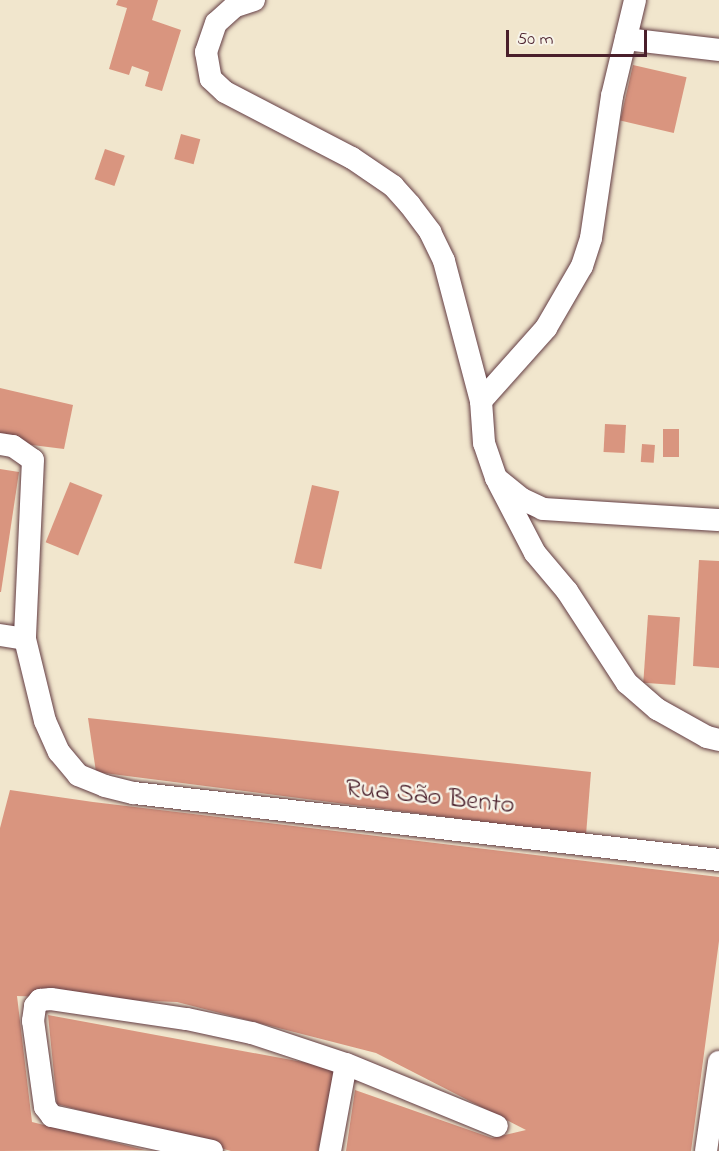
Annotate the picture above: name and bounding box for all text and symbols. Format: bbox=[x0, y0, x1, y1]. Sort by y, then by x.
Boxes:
scale bar bbox=[509, 18, 650, 56]
text: 50 m bbox=[517, 27, 554, 53]
street label: Rua São Bento bbox=[344, 772, 516, 822]

